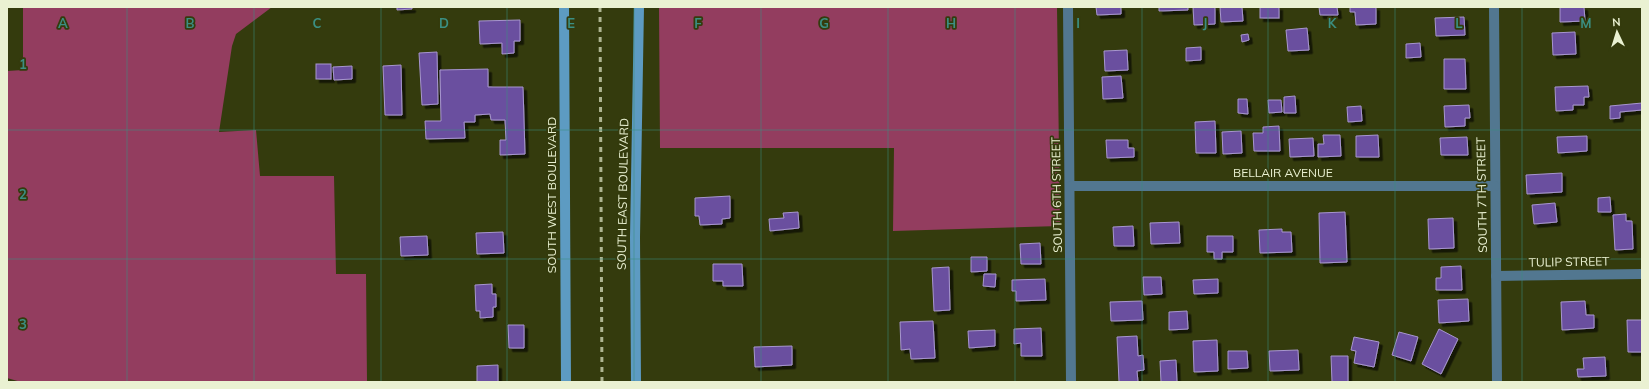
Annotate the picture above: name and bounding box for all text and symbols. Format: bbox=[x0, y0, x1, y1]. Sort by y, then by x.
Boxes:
north arrow bbox=[1597, 12, 1637, 52]
text: A bbox=[58, 15, 68, 31]
text: B bbox=[186, 15, 195, 31]
text: C bbox=[313, 15, 322, 31]
text: D bbox=[439, 15, 449, 31]
text: E bbox=[567, 15, 575, 31]
text: F bbox=[694, 15, 702, 31]
text: G bbox=[819, 15, 829, 31]
text: H bbox=[946, 15, 956, 31]
text: I bbox=[1076, 15, 1080, 31]
text: J bbox=[1203, 15, 1207, 31]
text: K bbox=[1328, 15, 1338, 31]
text: L bbox=[1455, 15, 1463, 31]
text: M bbox=[1580, 15, 1592, 31]
text: N bbox=[1612, 15, 1621, 29]
text: 1 bbox=[19, 56, 27, 72]
street label: SOUTH WEST BOULEVARD bbox=[544, 117, 559, 273]
street label: SOUTH EAST BOULEVARD bbox=[614, 118, 631, 270]
street label: SOUTH 6TH STREET bbox=[1048, 136, 1065, 253]
street label: SOUTH 7TH STREET bbox=[1473, 136, 1490, 253]
street label: BELLAIR AVENUE bbox=[1233, 165, 1333, 180]
text: 2 bbox=[19, 186, 27, 202]
street label: TULIP STREET bbox=[1529, 253, 1610, 270]
text: 3 bbox=[19, 316, 27, 332]

